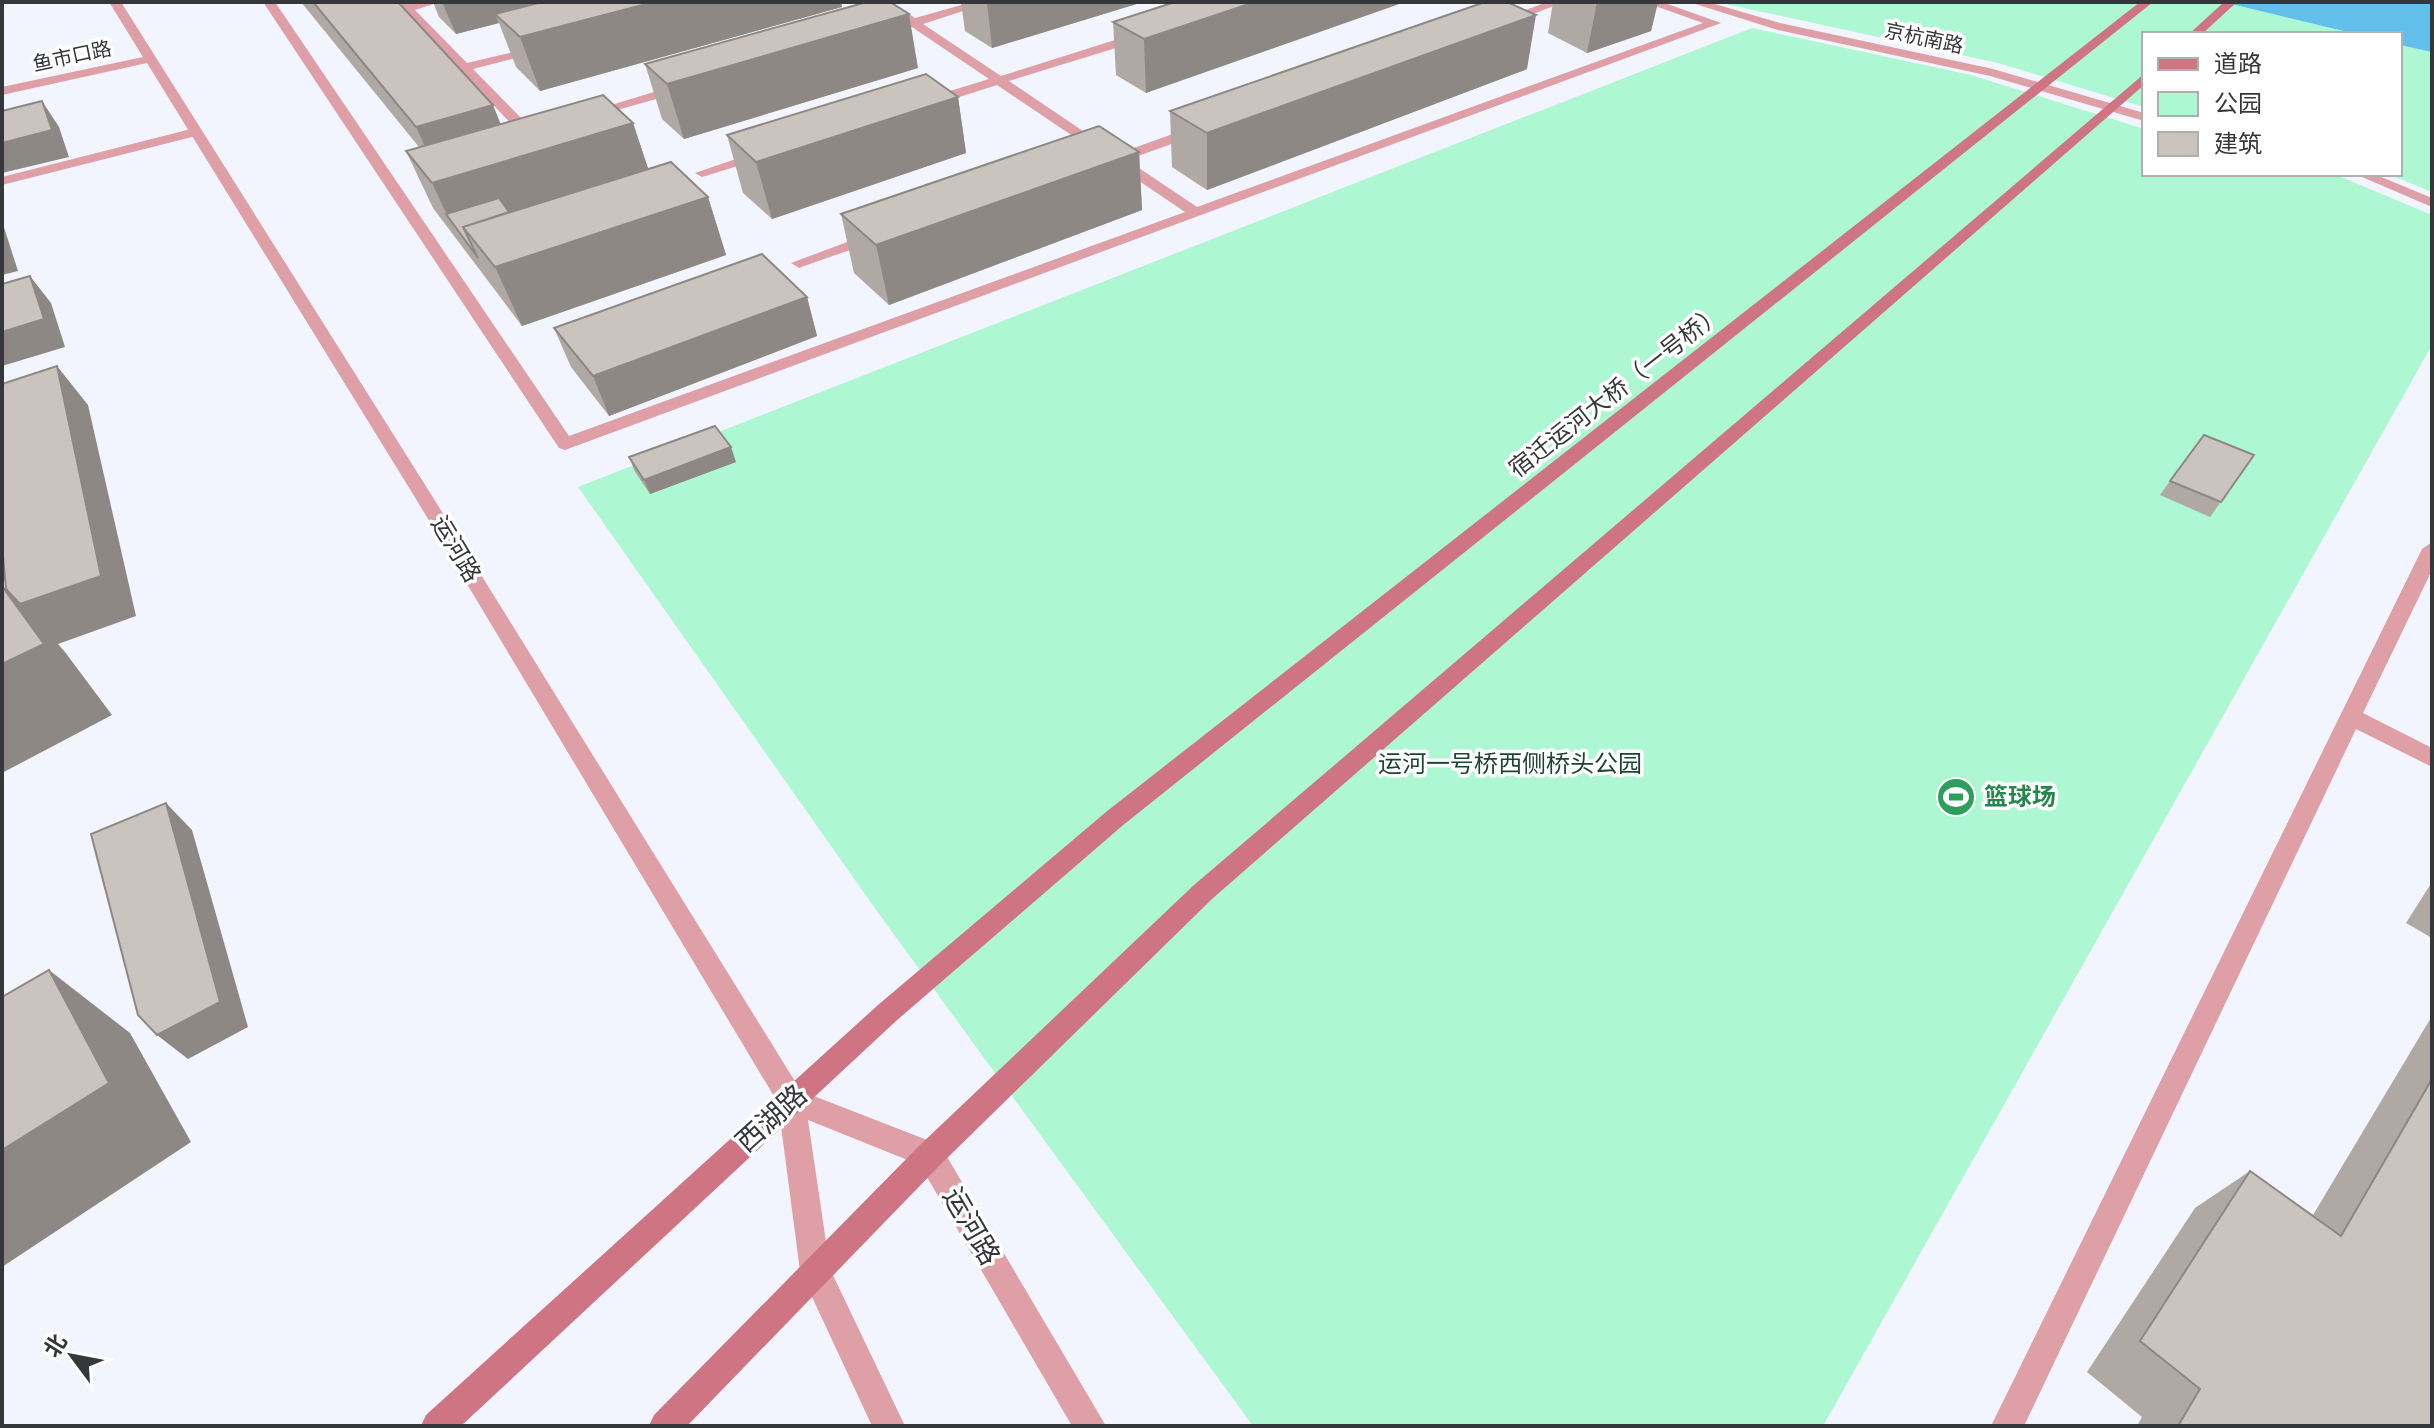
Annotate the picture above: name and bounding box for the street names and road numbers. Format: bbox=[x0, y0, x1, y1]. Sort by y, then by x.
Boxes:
street label: 京杭南路 bbox=[1883, 19, 1965, 57]
street label: 鱼市口路 bbox=[31, 37, 113, 75]
street label: 宿迁运河大桥（一号桥） bbox=[1503, 299, 1728, 483]
street label: 运河路 bbox=[426, 511, 487, 587]
street label: 西湖路 bbox=[730, 1079, 813, 1158]
street label: 运河路 bbox=[937, 1182, 1006, 1270]

